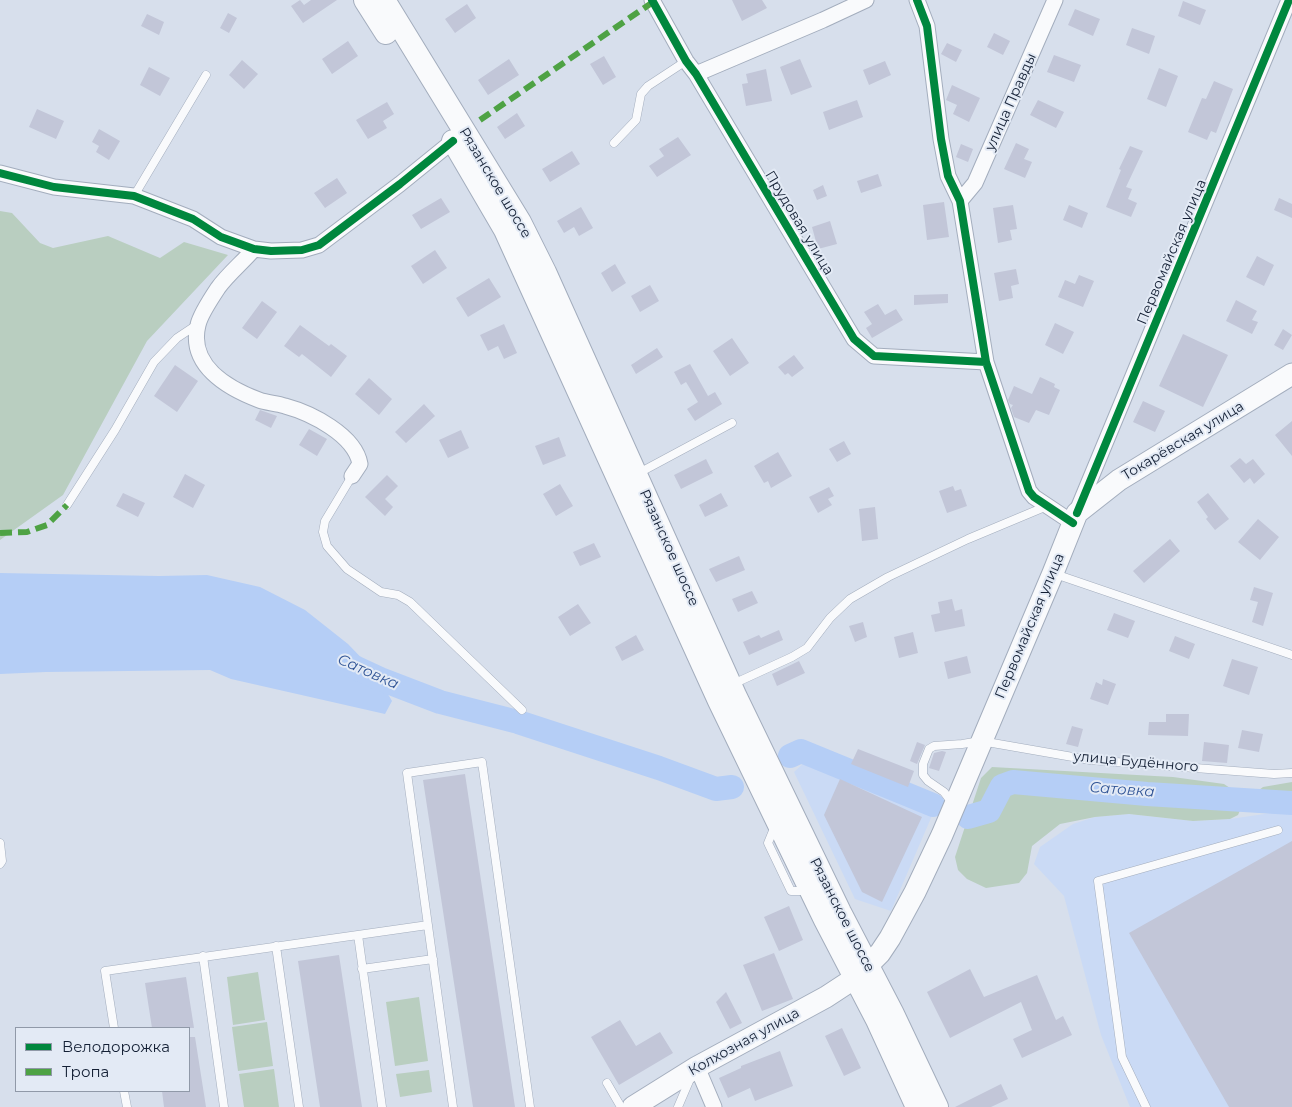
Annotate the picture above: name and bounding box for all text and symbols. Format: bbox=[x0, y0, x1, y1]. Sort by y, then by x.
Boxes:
street label: улица Правды bbox=[982, 51, 1040, 153]
street label: Рязанское шоссе bbox=[455, 125, 535, 241]
street label: Прудовая улица bbox=[761, 168, 837, 278]
street label: Первомайская улица bbox=[1134, 177, 1210, 327]
street label: Токарёвская улица bbox=[1119, 398, 1247, 484]
street label: Рязанское шоссе bbox=[636, 487, 702, 609]
street label: Первомайская улица bbox=[992, 551, 1068, 701]
water label: Сатовка bbox=[335, 651, 401, 693]
street label: улица Будённого bbox=[1073, 748, 1199, 776]
water label: Сатовка bbox=[1089, 779, 1155, 801]
street label: Рязанское шоссе bbox=[806, 855, 878, 975]
street label: Колхозная улица bbox=[686, 1005, 802, 1079]
legend bbox=[15, 1027, 190, 1092]
text: Велодорожка bbox=[62, 1037, 170, 1056]
text: Тропа bbox=[62, 1062, 109, 1081]

